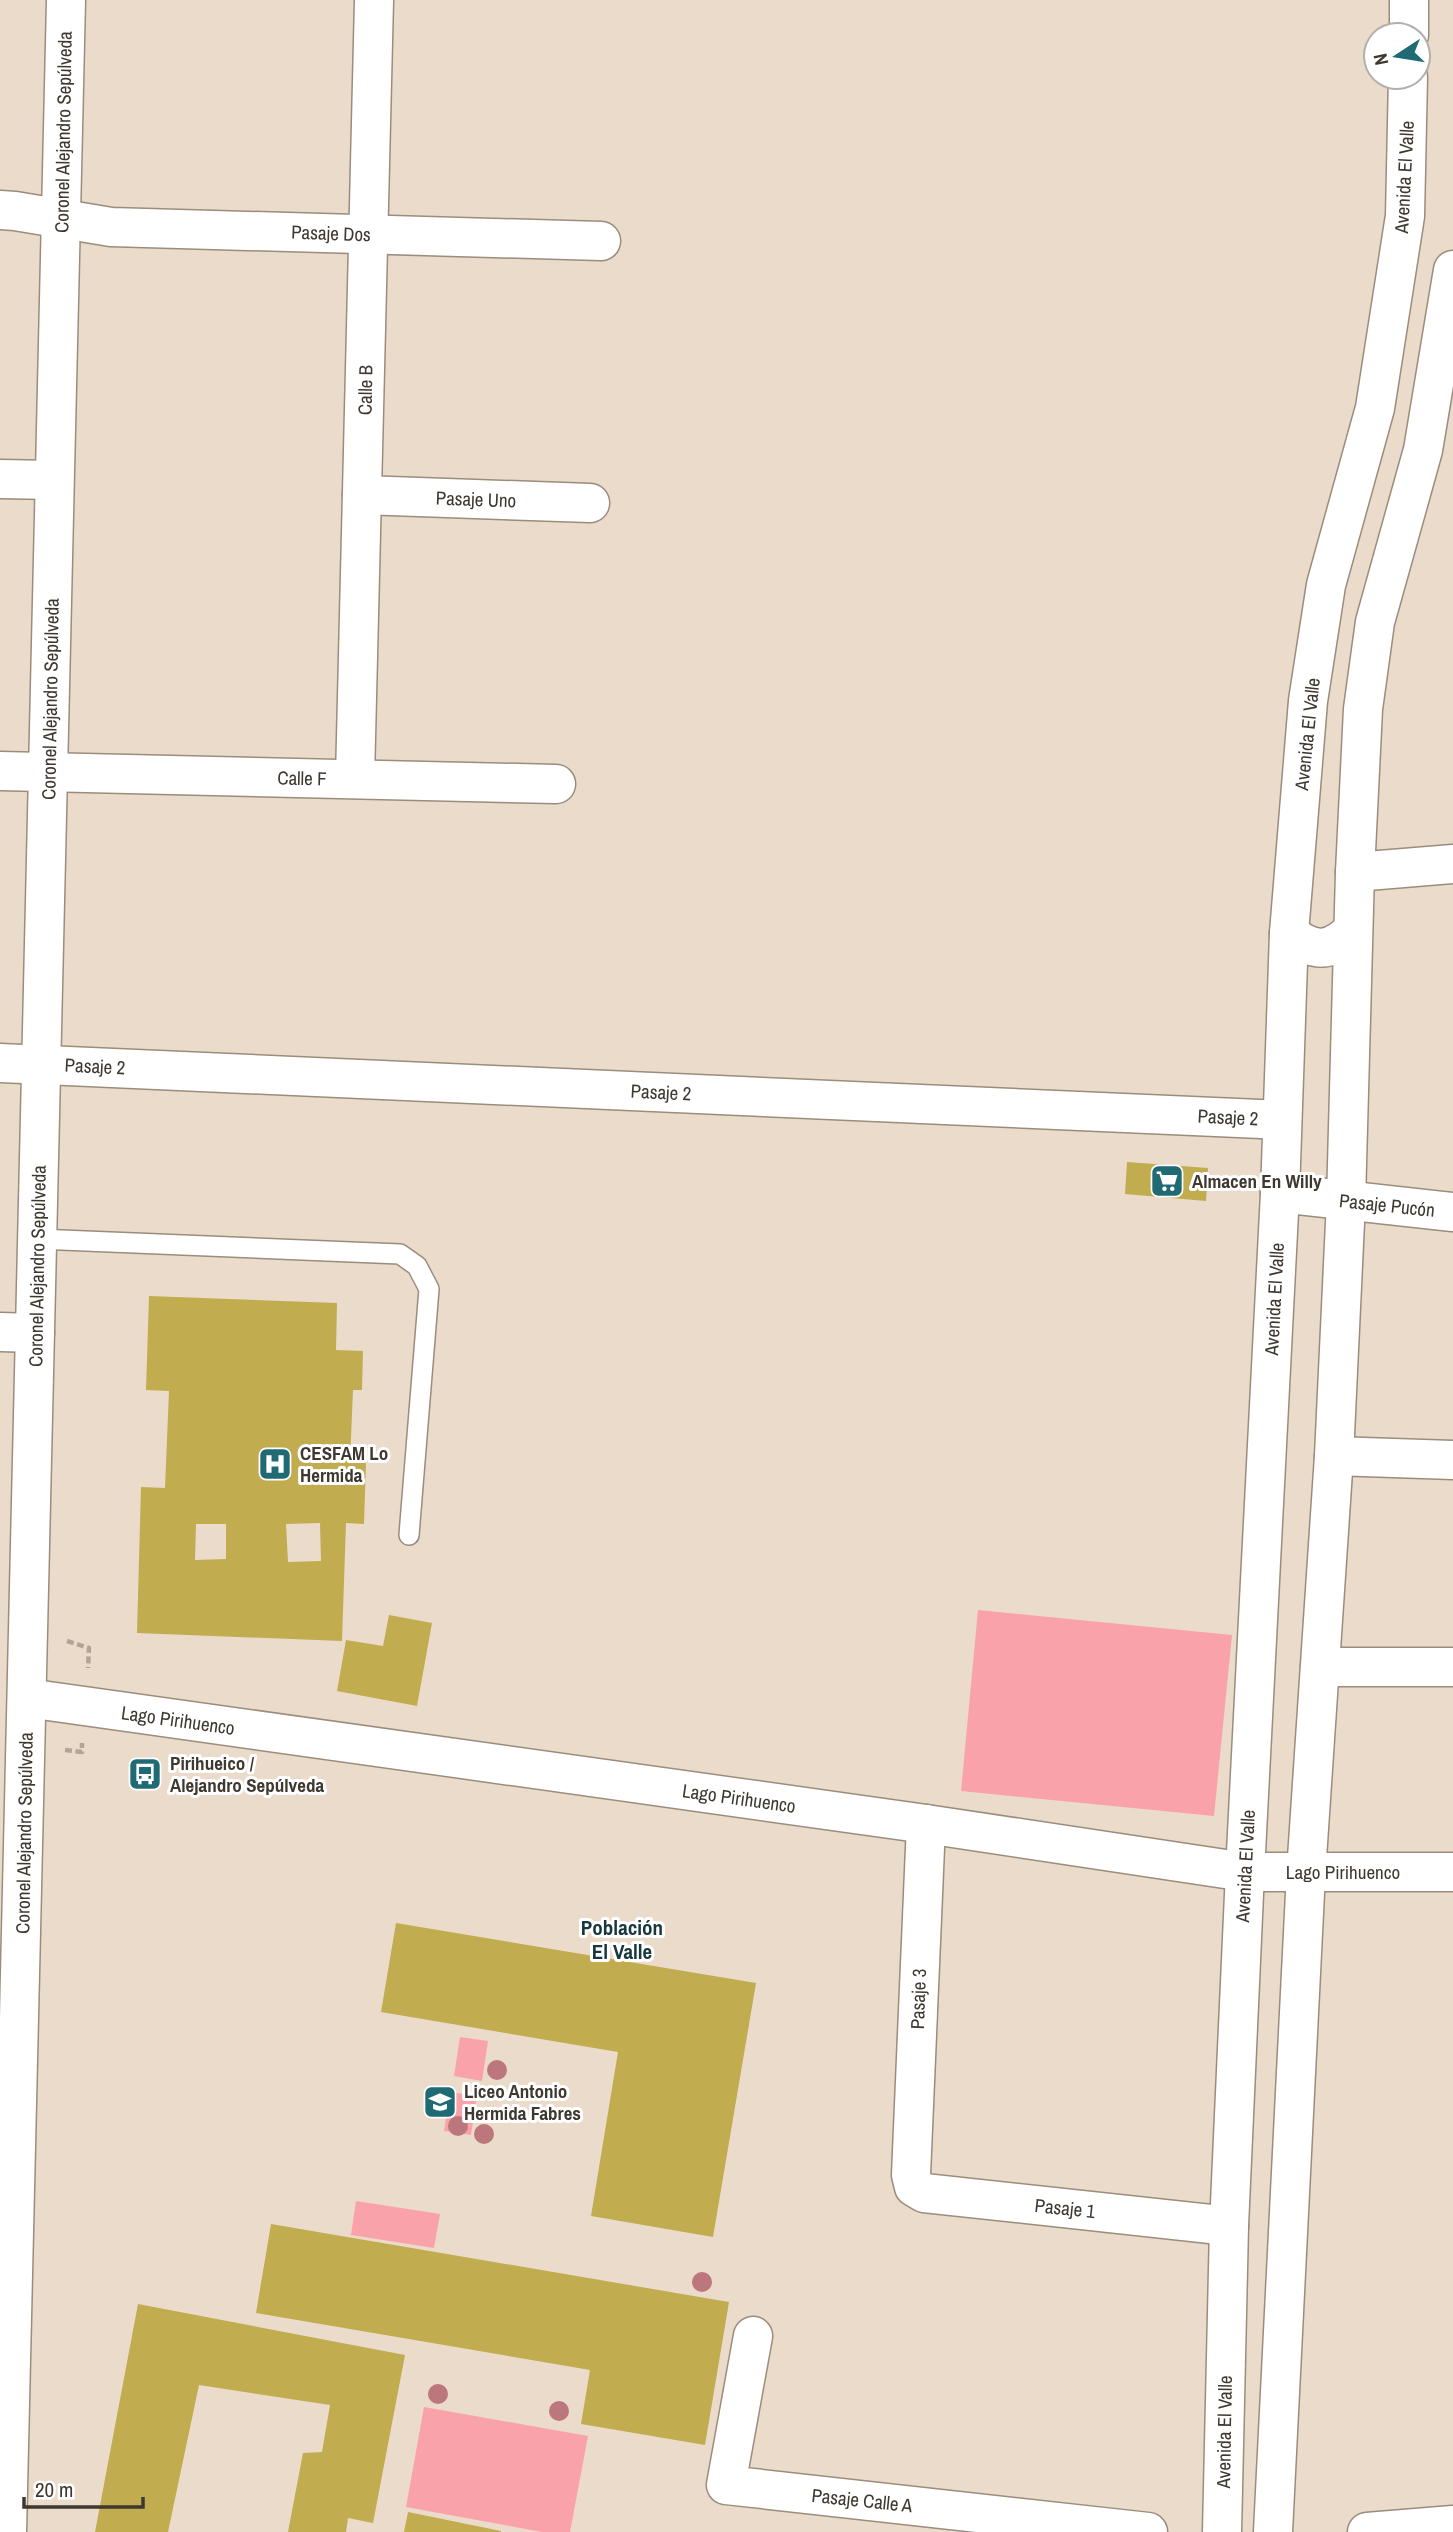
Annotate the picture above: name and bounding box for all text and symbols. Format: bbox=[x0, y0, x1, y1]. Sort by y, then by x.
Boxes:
north arrow bbox=[1362, 21, 1432, 91]
street label: Coronel Alejandro Sepúlveda bbox=[48, 31, 78, 233]
text: N bbox=[1366, 51, 1394, 68]
street label: Avenida El Valle bbox=[1388, 120, 1420, 235]
street label: Pasaje Dos bbox=[291, 219, 371, 247]
street label: Calle B bbox=[352, 365, 378, 415]
street label: Pasaje Uno bbox=[435, 485, 517, 513]
street label: Coronel Alejandro Sepúlveda bbox=[35, 598, 65, 800]
street label: Avenida El Valle bbox=[1288, 676, 1326, 793]
street label: Calle F bbox=[277, 765, 327, 791]
street label: Pasaje 2 bbox=[64, 1051, 126, 1081]
street label: Pasaje 2 bbox=[630, 1077, 692, 1107]
street label: Pasaje 2 bbox=[1197, 1102, 1259, 1132]
supermarket icon: Almacen En Willy bbox=[1148, 1162, 1186, 1200]
street label: Coronel Alejandro Sepúlveda bbox=[22, 1165, 52, 1367]
place label: Almacen En Willy bbox=[1192, 1168, 1322, 1194]
street label: Pasaje Pucón bbox=[1338, 1187, 1436, 1223]
street label: Avenida El Valle bbox=[1258, 1242, 1290, 1357]
place label: CESFAM Lo Hermida bbox=[300, 1440, 388, 1488]
hospital icon: CESFAM Lo Hermida bbox=[256, 1445, 294, 1483]
street label: Lago Pirihuenco bbox=[120, 1699, 236, 1741]
street label: Coronel Alejandro Sepúlveda bbox=[9, 1732, 39, 1934]
place label: Pirihueico / Alejandro Sepúlveda bbox=[170, 1750, 324, 1798]
bus stop icon: Pirihueico / Alejandro Sepúlveda bbox=[126, 1755, 164, 1793]
street label: Lago Pirihuenco bbox=[681, 1777, 797, 1819]
street label: Avenida El Valle bbox=[1229, 1809, 1261, 1924]
street label: Lago Pirihuenco bbox=[1286, 1859, 1400, 1885]
district label: Población El Valle bbox=[581, 1913, 663, 1966]
street label: Pasaje 3 bbox=[904, 1968, 932, 2030]
place label: Liceo Antonio Hermida Fabres bbox=[464, 2078, 581, 2126]
school or university icon: Liceo Antonio Hermida Fabres bbox=[421, 2083, 459, 2121]
street label: Pasaje 1 bbox=[1033, 2192, 1097, 2224]
street label: Avenida El Valle bbox=[1210, 2375, 1238, 2490]
scale bar bbox=[24, 2466, 144, 2510]
text: 20 m bbox=[35, 2475, 73, 2504]
street label: Pasaje Calle A bbox=[810, 2482, 914, 2518]

